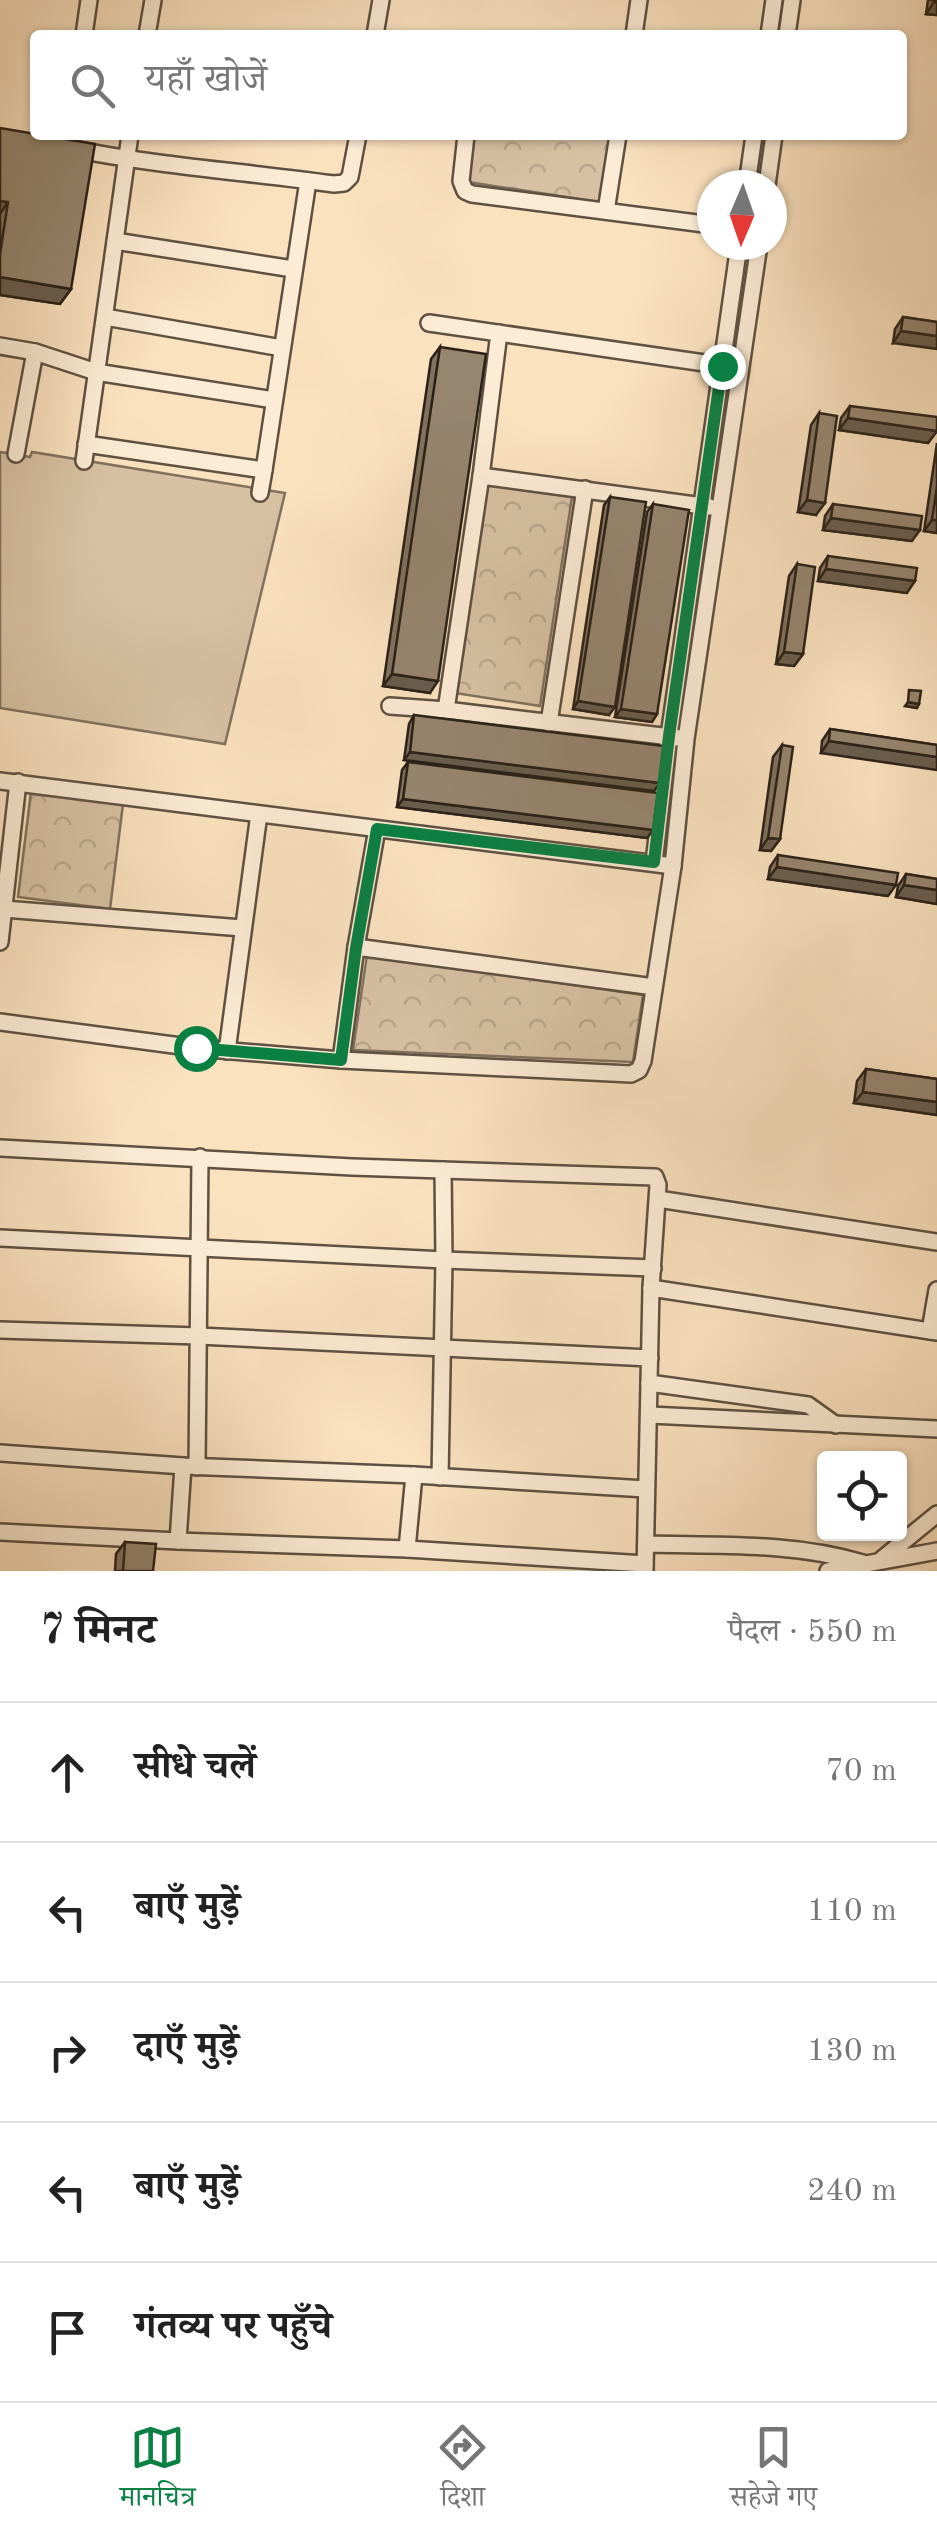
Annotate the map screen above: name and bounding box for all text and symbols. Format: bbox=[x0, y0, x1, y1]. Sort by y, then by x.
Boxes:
search box bbox=[30, 30, 907, 140]
icon: search bbox=[65, 58, 120, 113]
text: यहाँ खोजें bbox=[145, 62, 267, 100]
north arrow bbox=[697, 170, 787, 260]
route end bbox=[700, 344, 746, 390]
route start bbox=[174, 1026, 220, 1072]
map controls bbox=[817, 1451, 907, 1541]
button: locate bbox=[817, 1451, 907, 1541]
text: 7 मिनट bbox=[40, 1611, 156, 1653]
text: पैदल · 550 m bbox=[728, 1617, 897, 1649]
icon: ahead bbox=[40, 1745, 95, 1800]
text: सीधे चलें bbox=[135, 1749, 256, 1787]
text: 70 m bbox=[826, 1756, 897, 1788]
icon: left bbox=[40, 1885, 95, 1940]
text: बाएँ मुड़ें bbox=[135, 1889, 240, 1927]
text: 110 m bbox=[807, 1896, 897, 1928]
icon: right bbox=[40, 2025, 95, 2080]
text: दाएँ मुड़ें bbox=[135, 2029, 239, 2067]
text: 130 m bbox=[807, 2036, 897, 2068]
icon: left bbox=[40, 2165, 95, 2220]
text: बाएँ मुड़ें bbox=[135, 2169, 240, 2207]
text: 240 m bbox=[807, 2176, 897, 2208]
icon: arrive bbox=[40, 2305, 95, 2360]
text: गंतव्य पर पहुँचे bbox=[135, 2309, 332, 2347]
tab: मानचित्र bbox=[120, 2420, 196, 2524]
tab: दिशा bbox=[435, 2420, 490, 2524]
tab: सहेजे गए bbox=[730, 2420, 817, 2524]

